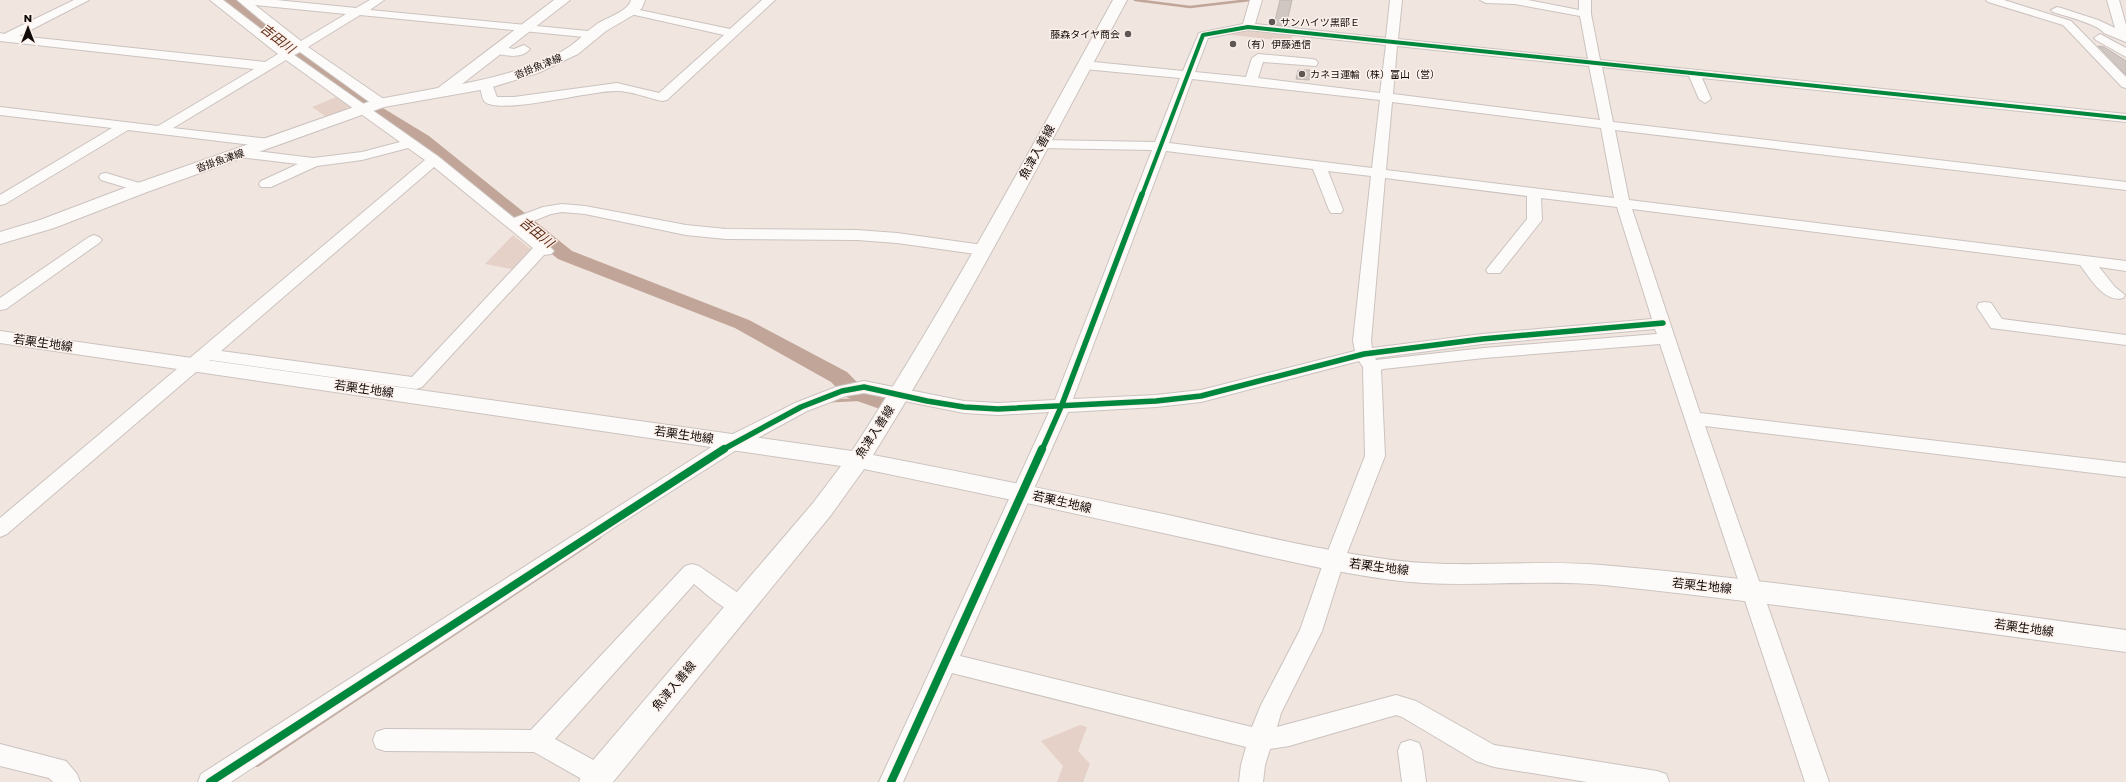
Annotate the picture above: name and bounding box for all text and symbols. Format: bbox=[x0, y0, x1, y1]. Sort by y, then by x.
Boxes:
north arrow bbox=[8, 8, 48, 48]
text: N bbox=[24, 10, 32, 26]
place label: サンハイツ黒部Ｅ bbox=[1280, 15, 1360, 30]
marker: サンハイツ黒部Ｅ bbox=[1267, 17, 1277, 27]
water label: 吉田川 bbox=[256, 19, 300, 59]
place label: 藤森タイヤ商会 bbox=[1050, 27, 1120, 42]
marker: 藤森タイヤ商会 bbox=[1123, 29, 1133, 39]
place label: （有）伊藤通信 bbox=[1241, 37, 1311, 52]
marker: （有）伊藤通信 bbox=[1228, 39, 1238, 49]
street label: 沓掛魚津線 bbox=[512, 50, 564, 83]
place label: カネヨ運輸（株）富山（営） bbox=[1310, 67, 1440, 82]
marker: カネヨ運輸（株）富山（営） bbox=[1297, 69, 1307, 79]
street label: 魚津入善線 bbox=[1015, 121, 1059, 182]
street label: 沓掛魚津線 bbox=[194, 145, 246, 176]
water label: 吉田川 bbox=[516, 213, 559, 253]
street label: 若栗生地線 bbox=[12, 330, 74, 355]
street label: 若栗生地線 bbox=[333, 376, 395, 401]
street label: 魚津入善線 bbox=[851, 402, 898, 462]
street label: 若栗生地線 bbox=[653, 422, 715, 447]
street label: 若栗生地線 bbox=[1031, 486, 1093, 517]
street label: 若栗生地線 bbox=[1348, 554, 1410, 579]
street label: 若栗生地線 bbox=[1671, 574, 1733, 597]
street label: 若栗生地線 bbox=[1993, 615, 2055, 640]
street label: 魚津入善線 bbox=[648, 657, 699, 714]

